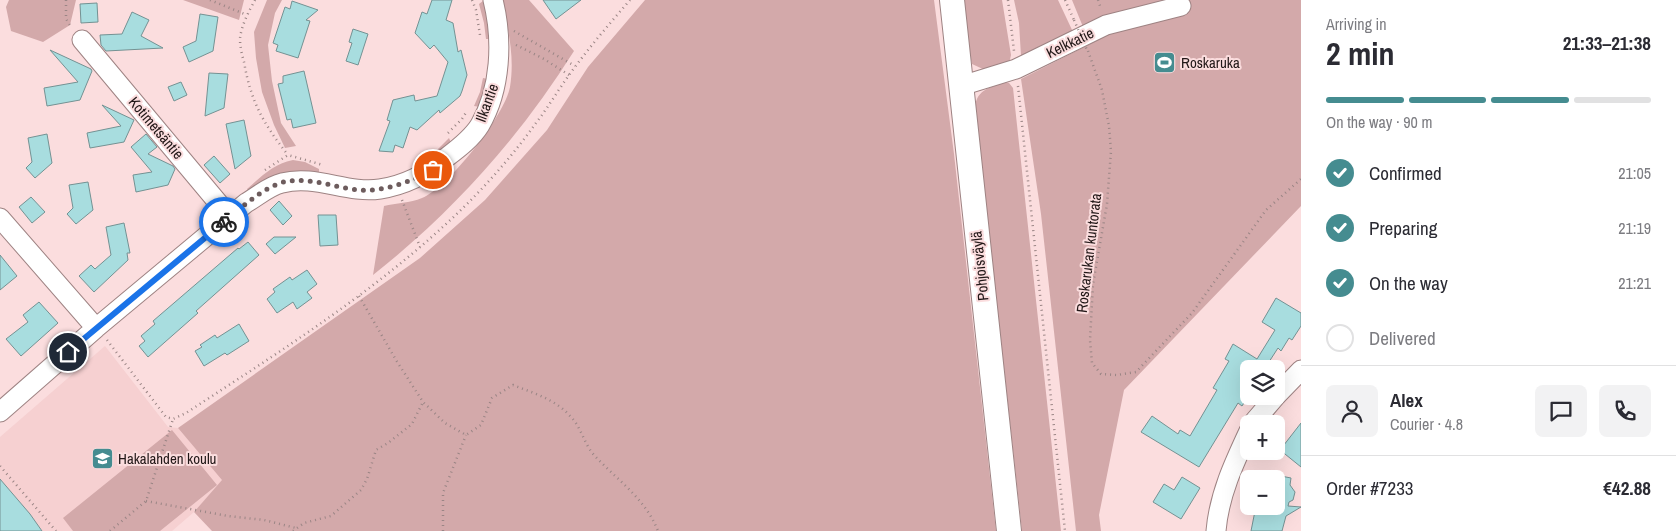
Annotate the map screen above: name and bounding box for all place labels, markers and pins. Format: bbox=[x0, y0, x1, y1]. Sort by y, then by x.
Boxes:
sports icon: Roskaruka bbox=[1153, 51, 1177, 75]
place label: Roskaruka bbox=[1181, 52, 1240, 73]
pin bbox=[412, 149, 454, 191]
pin bbox=[47, 331, 89, 373]
school or university icon: Hakalahden koulu bbox=[90, 447, 114, 471]
place label: Hakalahden koulu bbox=[118, 448, 216, 469]

